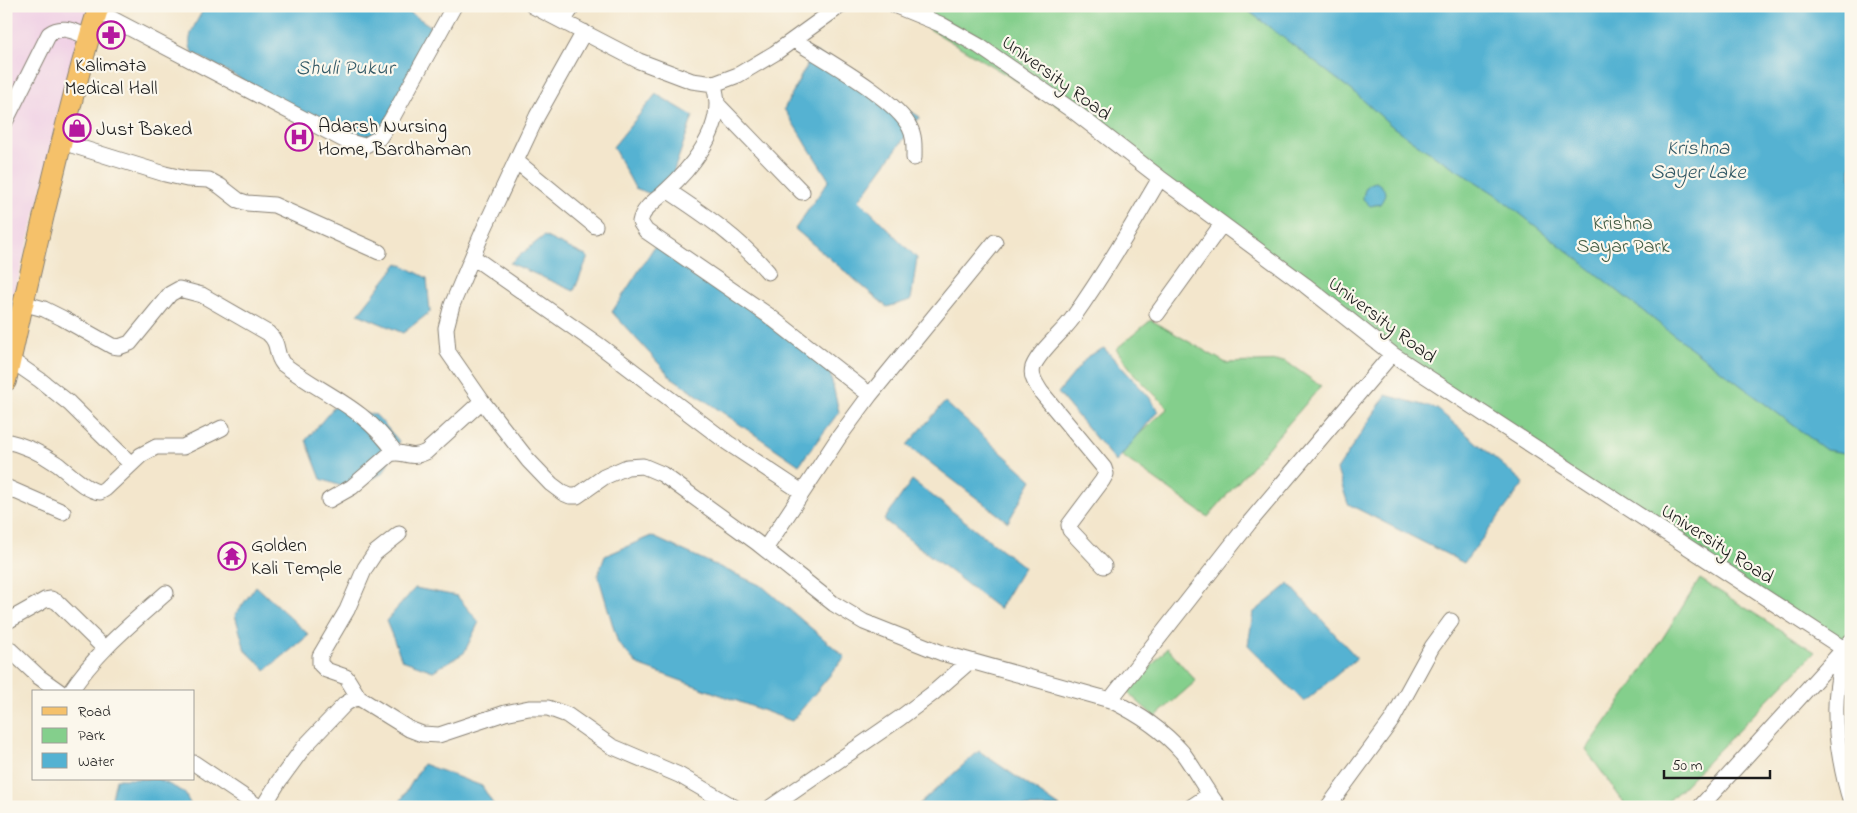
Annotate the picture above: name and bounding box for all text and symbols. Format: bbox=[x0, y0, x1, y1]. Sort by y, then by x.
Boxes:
pharmacy icon: Kalimata Medical Hall bbox=[96, 20, 126, 50]
street label: University Road bbox=[995, 29, 1117, 129]
place label: Kalimata Medical Hall bbox=[64, 52, 158, 104]
water label: Shuli Pukur bbox=[296, 54, 397, 84]
shop icon: Just Baked bbox=[62, 113, 92, 143]
place label: Adarsh Nursing Home, Bardhaman bbox=[318, 113, 471, 165]
place label: Just Baked bbox=[96, 116, 192, 145]
hospital icon: Adarsh Nursing Home, Bardhaman bbox=[284, 122, 314, 152]
water label: Krishna Sayer Lake bbox=[1650, 134, 1747, 188]
park label: Krishna Sayar Park bbox=[1577, 210, 1670, 262]
street label: University Road bbox=[1321, 270, 1442, 372]
street label: University Road bbox=[1654, 498, 1779, 593]
place label: Golden Kali Temple bbox=[251, 532, 342, 584]
temple icon: Golden Kali Temple bbox=[217, 541, 247, 571]
legend bbox=[32, 690, 195, 780]
text: Road bbox=[78, 701, 111, 723]
text: Park bbox=[78, 725, 106, 747]
scale bar bbox=[1664, 748, 1771, 780]
text: Water bbox=[78, 751, 114, 773]
text: 50 m bbox=[1672, 755, 1703, 777]

